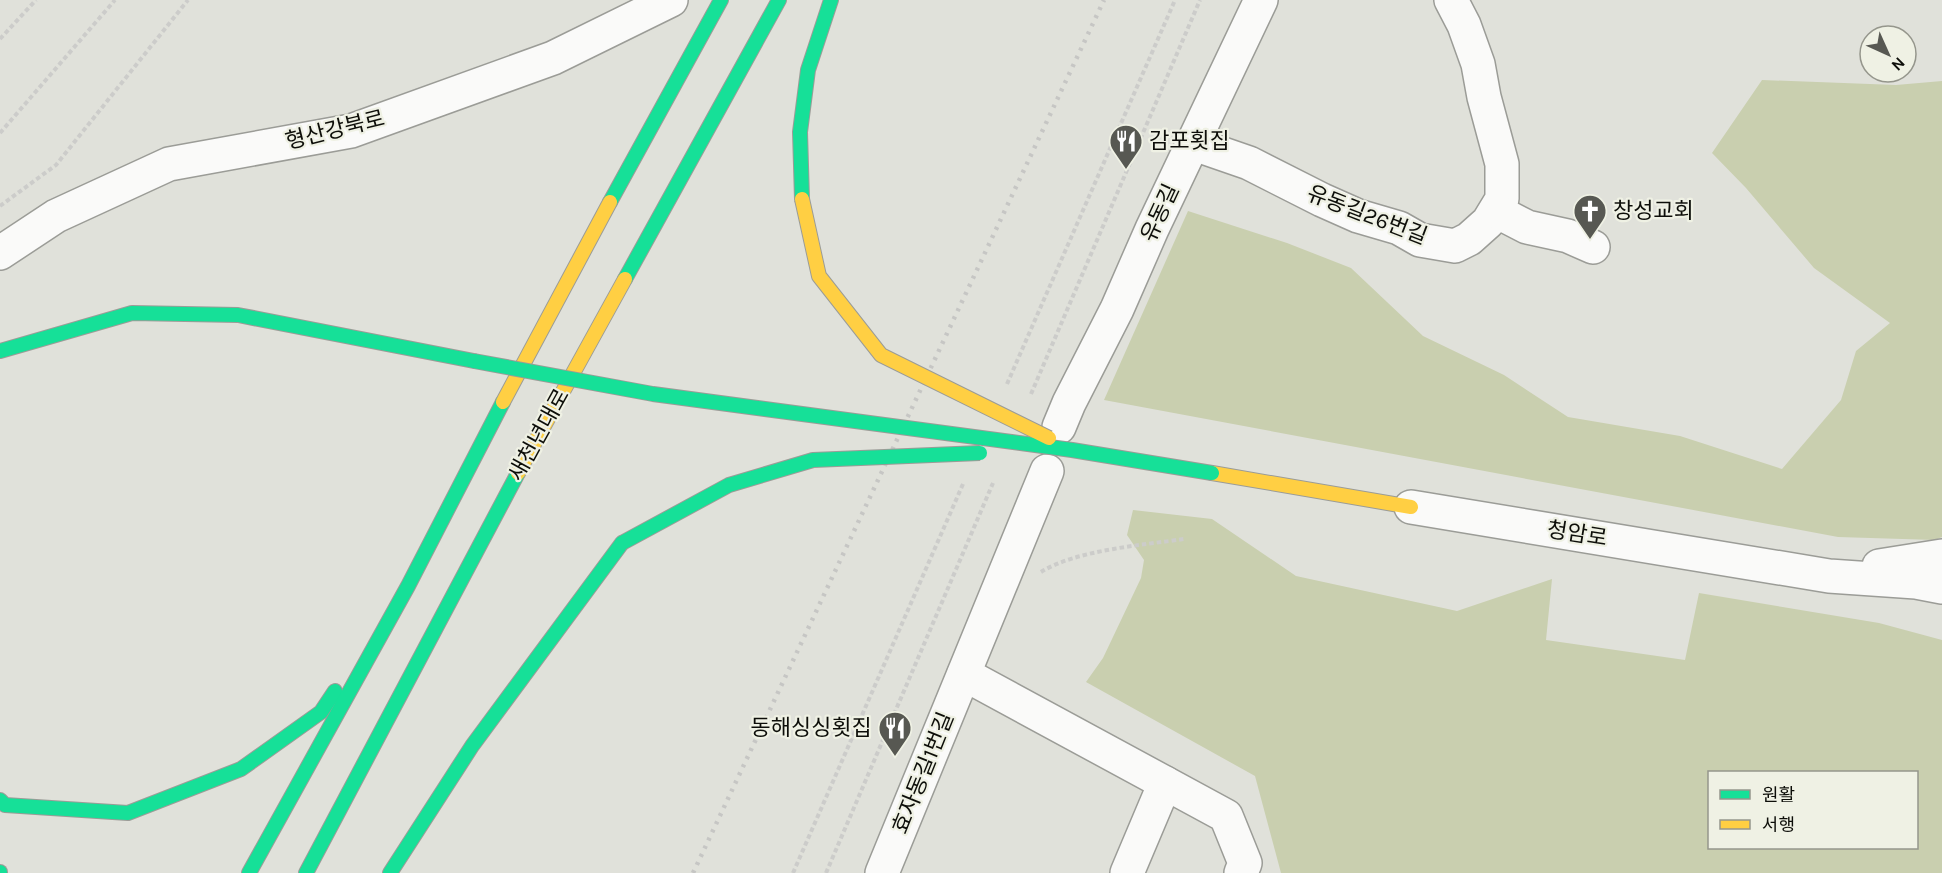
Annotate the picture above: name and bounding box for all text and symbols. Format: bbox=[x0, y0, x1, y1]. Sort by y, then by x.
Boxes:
north arrow bbox=[1858, 24, 1918, 84]
text: N bbox=[1887, 53, 1909, 75]
street label: 형산강북로 bbox=[283, 105, 387, 155]
restaurant icon: 감포횟집 bbox=[1108, 123, 1144, 170]
place label: 감포횟집 bbox=[1149, 128, 1230, 154]
street label: 유동길 bbox=[1135, 180, 1185, 246]
street label: 유동길26번길 bbox=[1303, 180, 1431, 250]
church icon: 창성교회 bbox=[1572, 193, 1608, 240]
place label: 창성교회 bbox=[1613, 198, 1694, 224]
street label: 새천년대로 bbox=[503, 384, 575, 486]
street label: 청암로 bbox=[1545, 516, 1609, 552]
street label: 효자동길1번길 bbox=[887, 708, 959, 838]
restaurant icon: 동해싱싱횟집 bbox=[877, 710, 913, 757]
place label: 동해싱싱횟집 bbox=[751, 715, 872, 741]
legend bbox=[1708, 771, 1918, 849]
text: 원활 bbox=[1762, 784, 1795, 806]
text: 서행 bbox=[1762, 814, 1795, 836]

